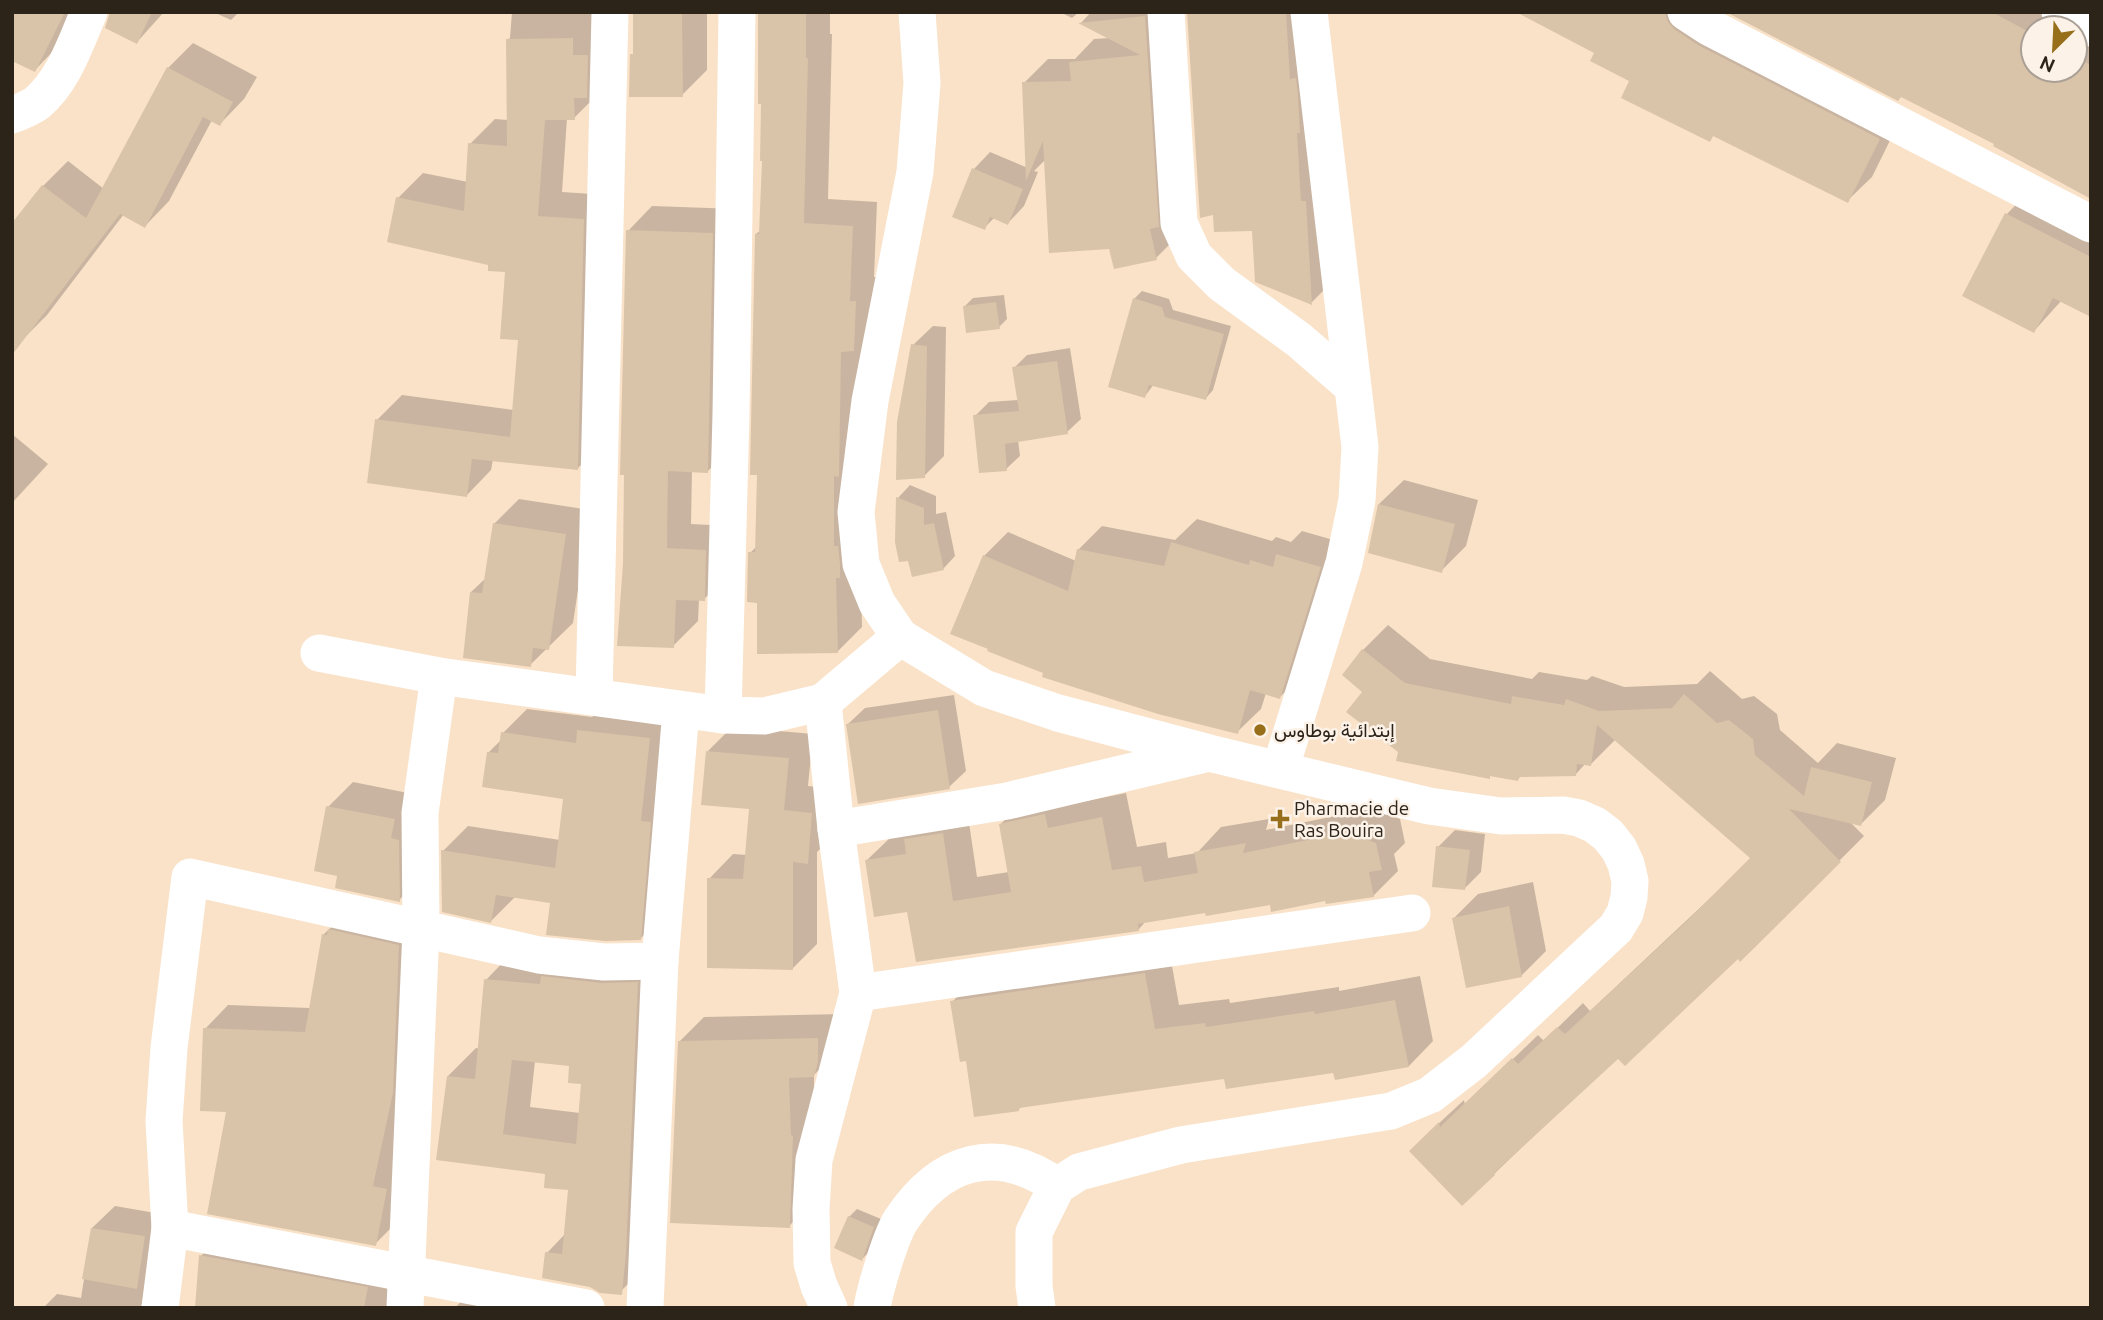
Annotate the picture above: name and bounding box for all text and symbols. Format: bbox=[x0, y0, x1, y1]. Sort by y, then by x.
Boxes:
north arrow bbox=[2019, 14, 2089, 84]
text: N bbox=[2036, 52, 2058, 77]
place label: إبتدائية بوطاوس bbox=[1274, 719, 1395, 743]
marker: إبتدائية بوطاوس bbox=[1252, 722, 1268, 738]
place label: Pharmacie de Ras Bouira bbox=[1294, 797, 1409, 841]
marker: Pharmacie de Ras Bouira bbox=[1272, 811, 1288, 827]

